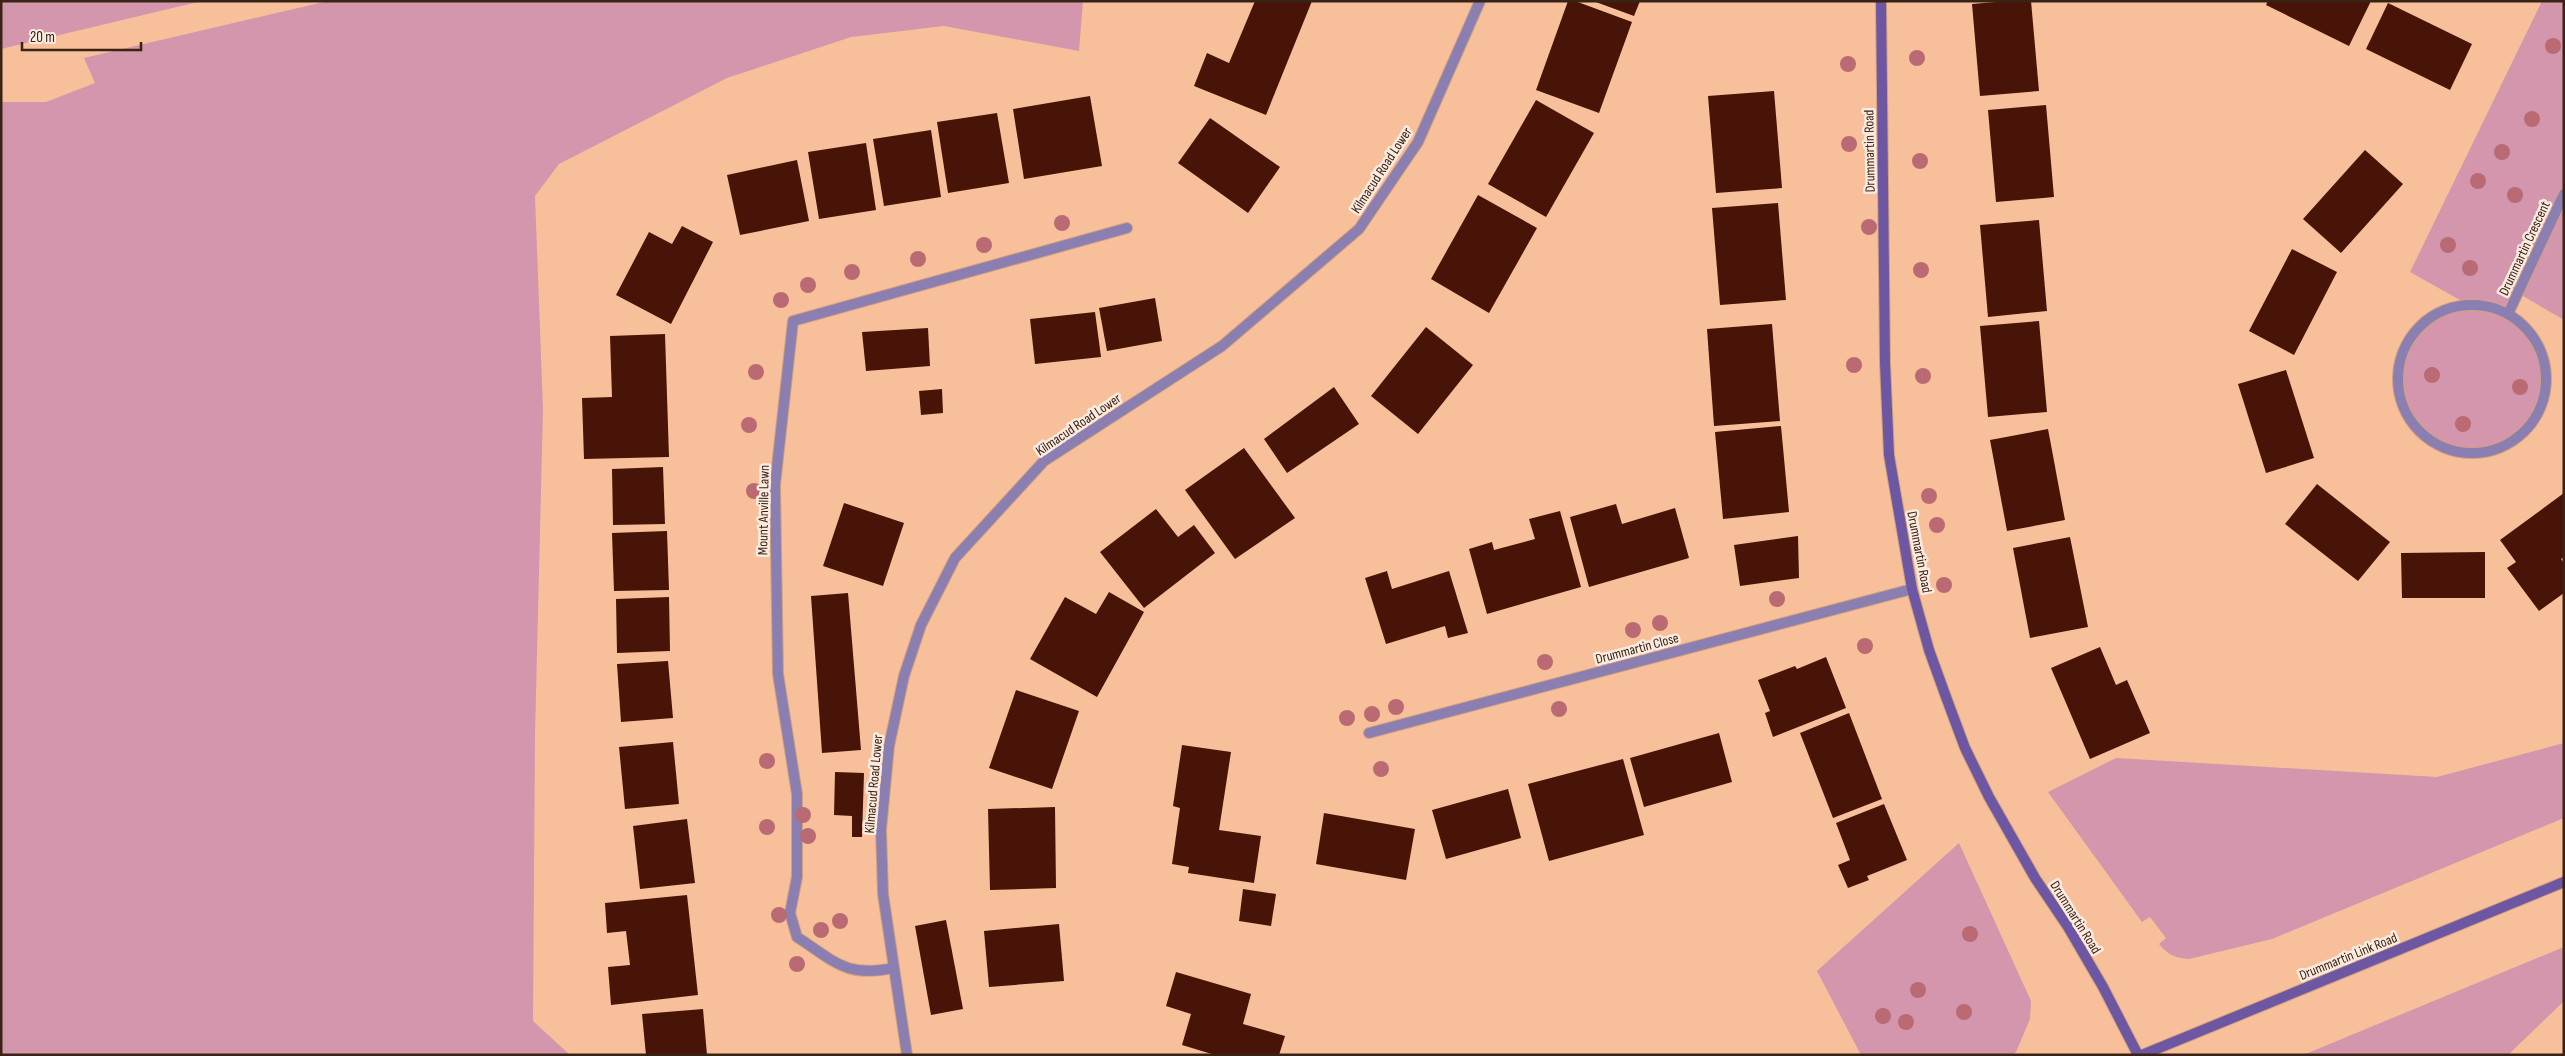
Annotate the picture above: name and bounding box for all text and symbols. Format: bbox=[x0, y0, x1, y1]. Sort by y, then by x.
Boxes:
scale bar bbox=[22, 20, 141, 52]
text: 20 m bbox=[30, 28, 55, 47]
street label: Drummartin Road bbox=[1860, 109, 1879, 193]
street label: Kilmacud Road Lower bbox=[1347, 124, 1416, 217]
street label: Drummartin Crescent bbox=[2495, 198, 2554, 298]
street label: Kilmacud Road Lower bbox=[1032, 390, 1124, 459]
street label: Mount Anville Lawn bbox=[754, 465, 773, 555]
street label: Drummartin Road bbox=[1903, 510, 1936, 594]
street label: Drummartin Close bbox=[1594, 629, 1681, 668]
street label: Kilmacud Road Lower bbox=[861, 734, 886, 834]
street label: Drummartin Road bbox=[2046, 878, 2105, 957]
street label: Drummartin Link Road bbox=[2297, 929, 2400, 984]

